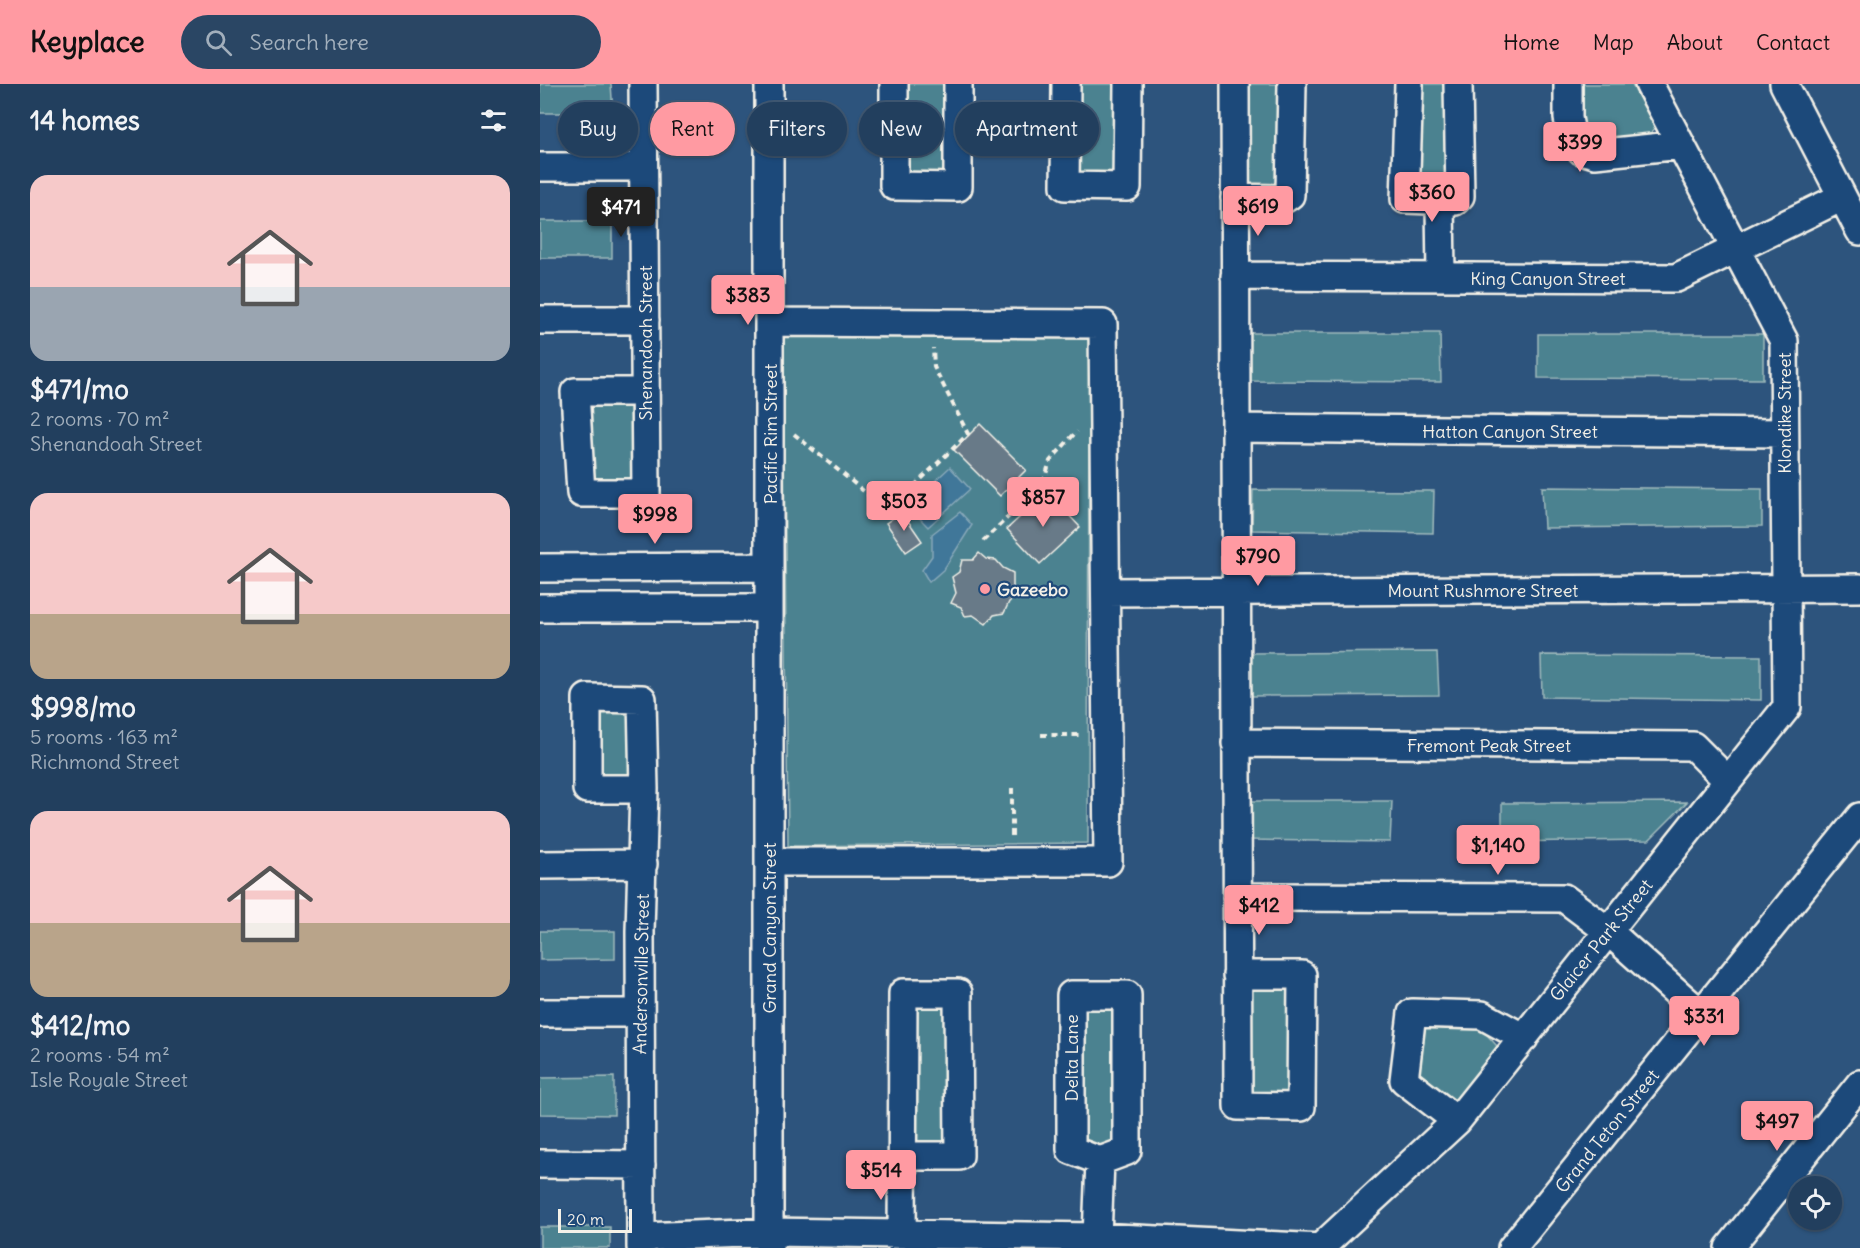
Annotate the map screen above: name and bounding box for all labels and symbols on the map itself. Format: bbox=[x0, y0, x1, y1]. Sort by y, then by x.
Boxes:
pin: $399 bbox=[1544, 122, 1616, 173]
pin: $360 bbox=[1396, 172, 1468, 223]
pin: $619 bbox=[1222, 186, 1294, 237]
pin: $471 bbox=[585, 187, 657, 238]
street label: Shenandoah Street bbox=[634, 266, 657, 420]
street label: King Canyon Street bbox=[1470, 267, 1626, 290]
pin: $383 bbox=[712, 275, 784, 326]
street label: Klondike Street bbox=[1773, 352, 1796, 474]
street label: Pacific Rim Street bbox=[759, 364, 782, 504]
street label: Hatton Canyon Street bbox=[1422, 420, 1598, 443]
pin: $857 bbox=[1007, 477, 1079, 528]
pin: $503 bbox=[868, 481, 940, 532]
pin: $998 bbox=[619, 494, 691, 545]
pin: $790 bbox=[1222, 536, 1294, 587]
place label: Gazeebo bbox=[997, 578, 1068, 601]
street label: Mount Rushmore Street bbox=[1388, 579, 1578, 602]
marker: Gazeebo bbox=[978, 582, 992, 596]
street label: Fremont Peak Street bbox=[1407, 734, 1571, 757]
pin: $1,140 bbox=[1449, 825, 1547, 876]
street label: Grand Canyon Street bbox=[758, 842, 781, 1014]
street label: Glaicer Park Street bbox=[1545, 874, 1657, 1006]
pin: $412 bbox=[1223, 885, 1295, 936]
street label: Andersonville Street bbox=[628, 893, 654, 1055]
pin: $331 bbox=[1668, 996, 1740, 1047]
street label: Delta Lane bbox=[1060, 1014, 1083, 1102]
street label: Grand Teton Street bbox=[1550, 1065, 1664, 1197]
pin: $497 bbox=[1741, 1101, 1813, 1152]
pin: $514 bbox=[845, 1150, 917, 1201]
scale bar bbox=[558, 1206, 632, 1234]

